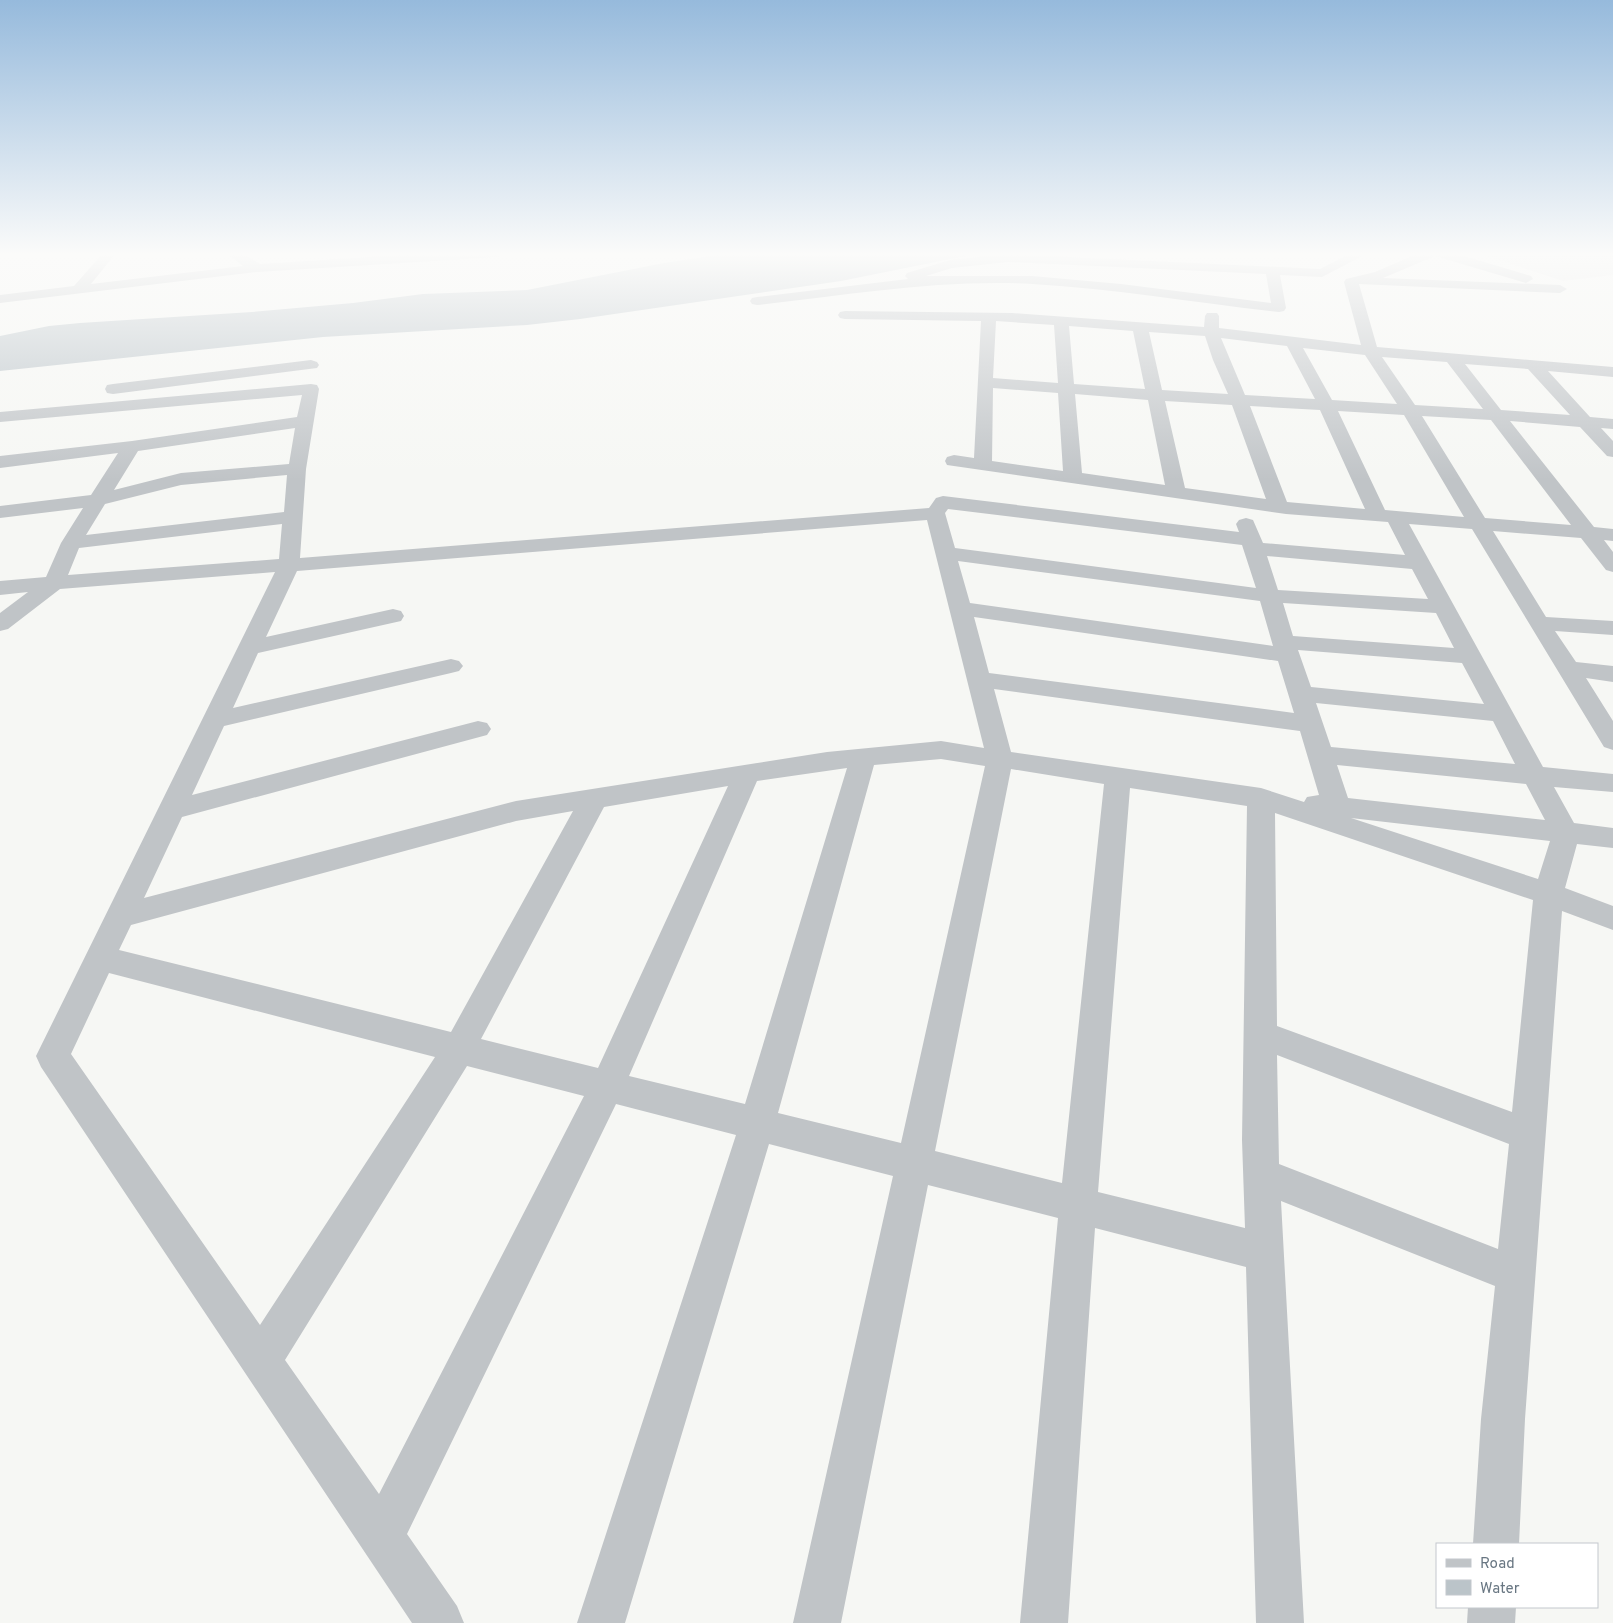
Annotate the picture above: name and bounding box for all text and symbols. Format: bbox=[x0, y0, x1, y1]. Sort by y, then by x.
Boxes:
legend bbox=[1436, 1543, 1598, 1608]
text: Road bbox=[1480, 1555, 1515, 1574]
text: Water bbox=[1480, 1580, 1520, 1599]

